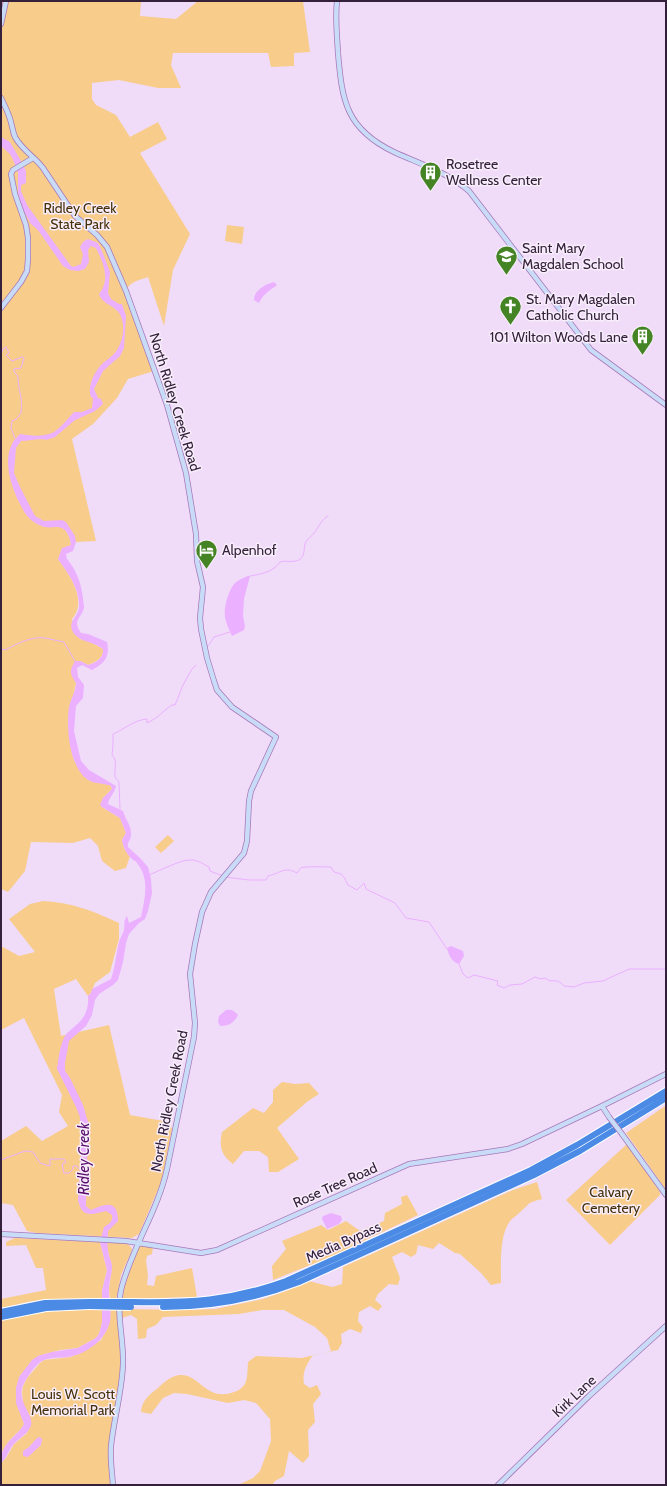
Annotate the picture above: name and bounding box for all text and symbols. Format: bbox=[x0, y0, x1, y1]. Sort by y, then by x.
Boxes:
place label: Rosetree Wellness Center bbox=[446, 155, 542, 189]
building icon: Rosetree Wellness Center bbox=[417, 159, 443, 192]
park label: Ridley Creek State Park bbox=[43, 199, 117, 233]
place label: Saint Mary Magdalen School bbox=[522, 239, 624, 273]
school or university icon: Saint Mary Magdalen School bbox=[494, 243, 520, 276]
place label: St. Mary Magdalen Catholic Church bbox=[526, 290, 635, 324]
church icon: St. Mary Magdalen Catholic Church bbox=[497, 294, 523, 327]
building icon: 101 Wilton Woods Lane bbox=[630, 324, 656, 357]
place label: 101 Wilton Woods Lane bbox=[490, 328, 628, 346]
street label: North Ridley Creek Road bbox=[145, 331, 205, 473]
hotel icon: Alpenhof bbox=[194, 537, 220, 570]
place label: Alpenhof bbox=[222, 541, 277, 559]
street label: North Ridley Creek Road bbox=[146, 1029, 192, 1173]
water label: Ridley Creek bbox=[75, 1122, 93, 1195]
street label: Rose Tree Road bbox=[290, 1158, 380, 1212]
park label: Calvary Cemetery bbox=[582, 1183, 640, 1217]
street label: Media Bypass bbox=[303, 1217, 383, 1267]
street label: Kirk Lane bbox=[548, 1371, 600, 1421]
park label: Louis W. Scott Memorial Park bbox=[31, 1385, 116, 1419]

